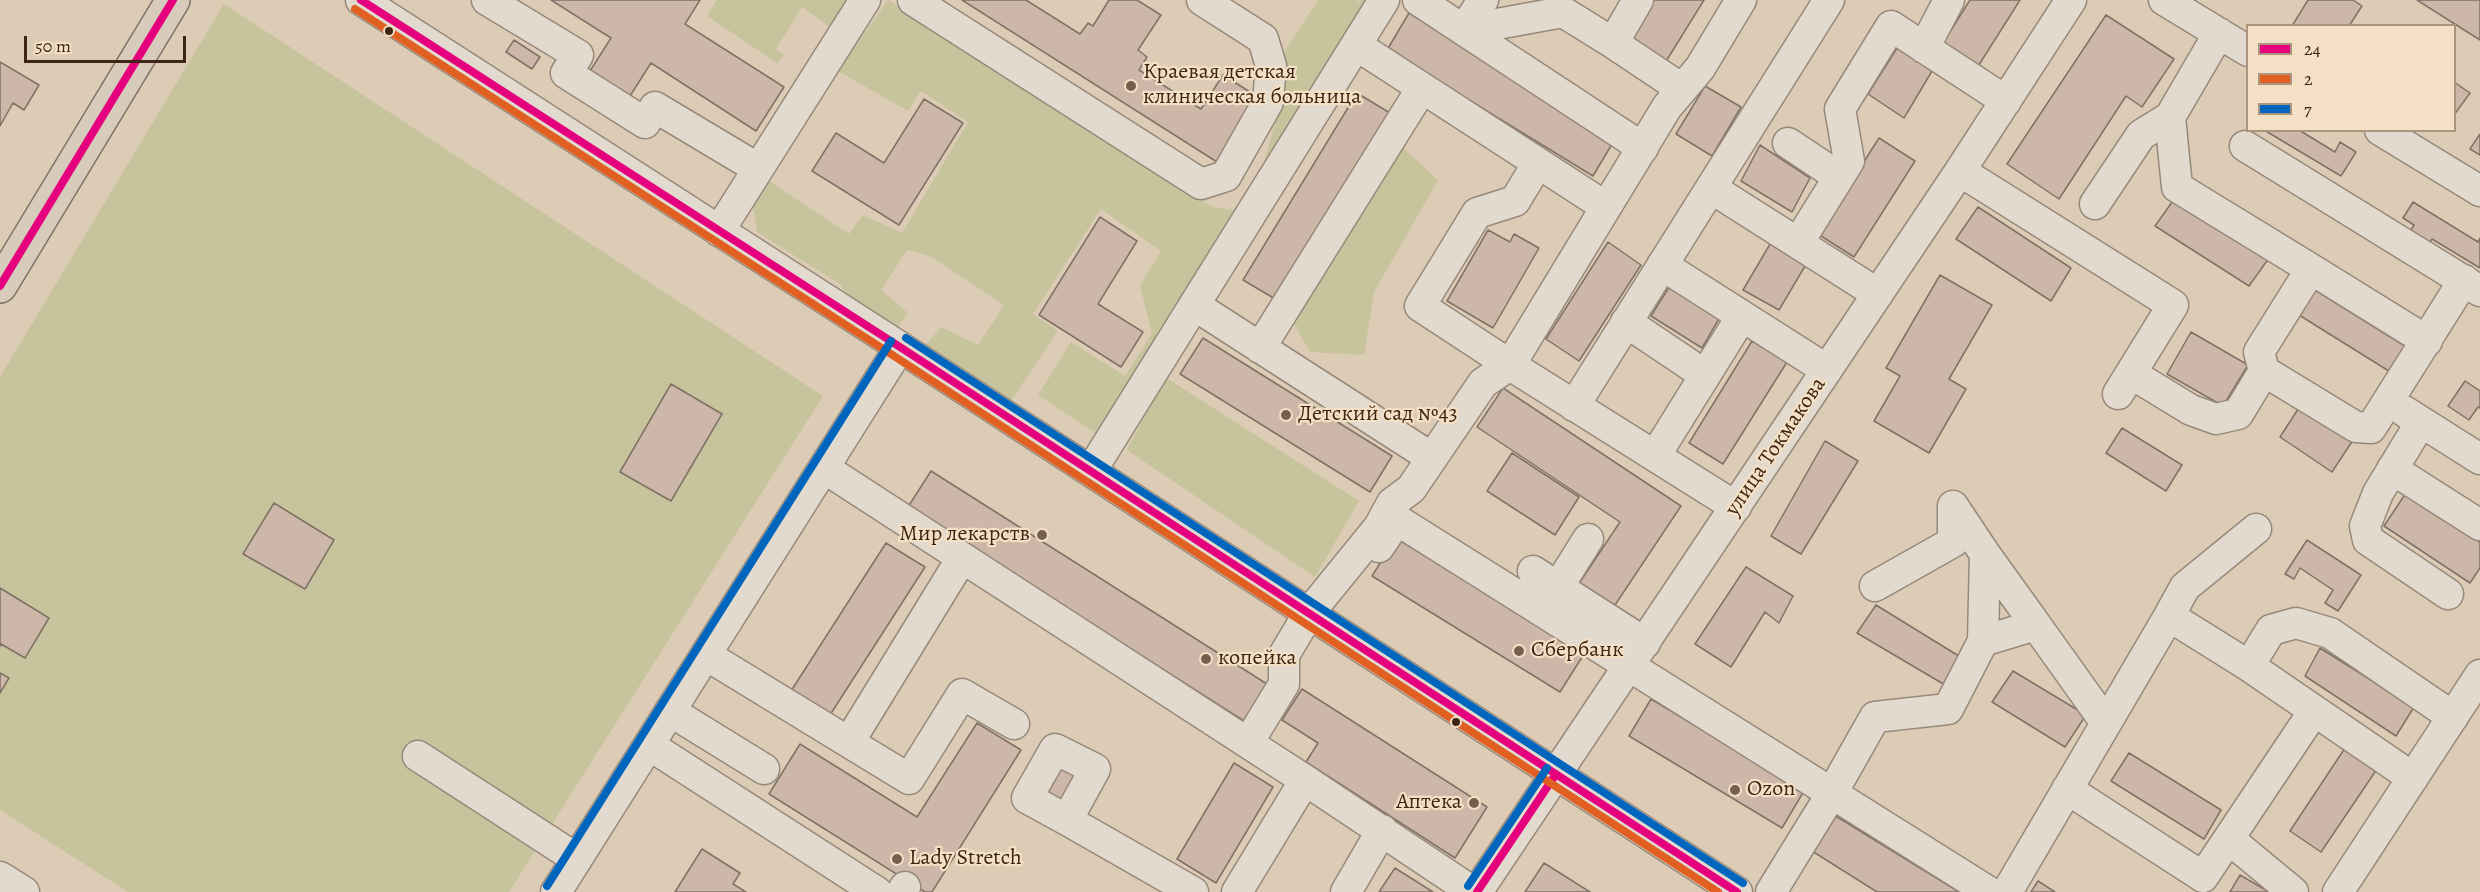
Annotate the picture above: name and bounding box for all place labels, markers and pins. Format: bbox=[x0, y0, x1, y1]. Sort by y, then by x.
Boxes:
unlabelled marker bbox=[383, 25, 395, 37]
place label: Краевая детская клиническая больница bbox=[1143, 60, 1361, 112]
marker: Краевая детская клиническая больница bbox=[1124, 79, 1138, 93]
place label: Детский сад №43 bbox=[1298, 402, 1458, 428]
marker: Детский сад №43 bbox=[1279, 408, 1293, 422]
place label: Мир лекарств bbox=[899, 522, 1030, 548]
marker: Мир лекарств bbox=[1035, 528, 1049, 542]
place label: Сбербанк bbox=[1531, 638, 1624, 664]
marker: Сбербанк bbox=[1512, 644, 1526, 658]
place label: копейка bbox=[1218, 646, 1297, 672]
marker: копейка bbox=[1199, 652, 1213, 666]
unlabelled marker bbox=[1450, 716, 1462, 728]
place label: Ozon bbox=[1747, 777, 1795, 803]
marker: Ozon bbox=[1728, 783, 1742, 797]
place label: Аптека bbox=[1396, 790, 1462, 816]
marker: Аптека bbox=[1467, 796, 1481, 810]
place label: Lady Stretch bbox=[909, 846, 1022, 872]
marker: Lady Stretch bbox=[890, 852, 904, 866]

